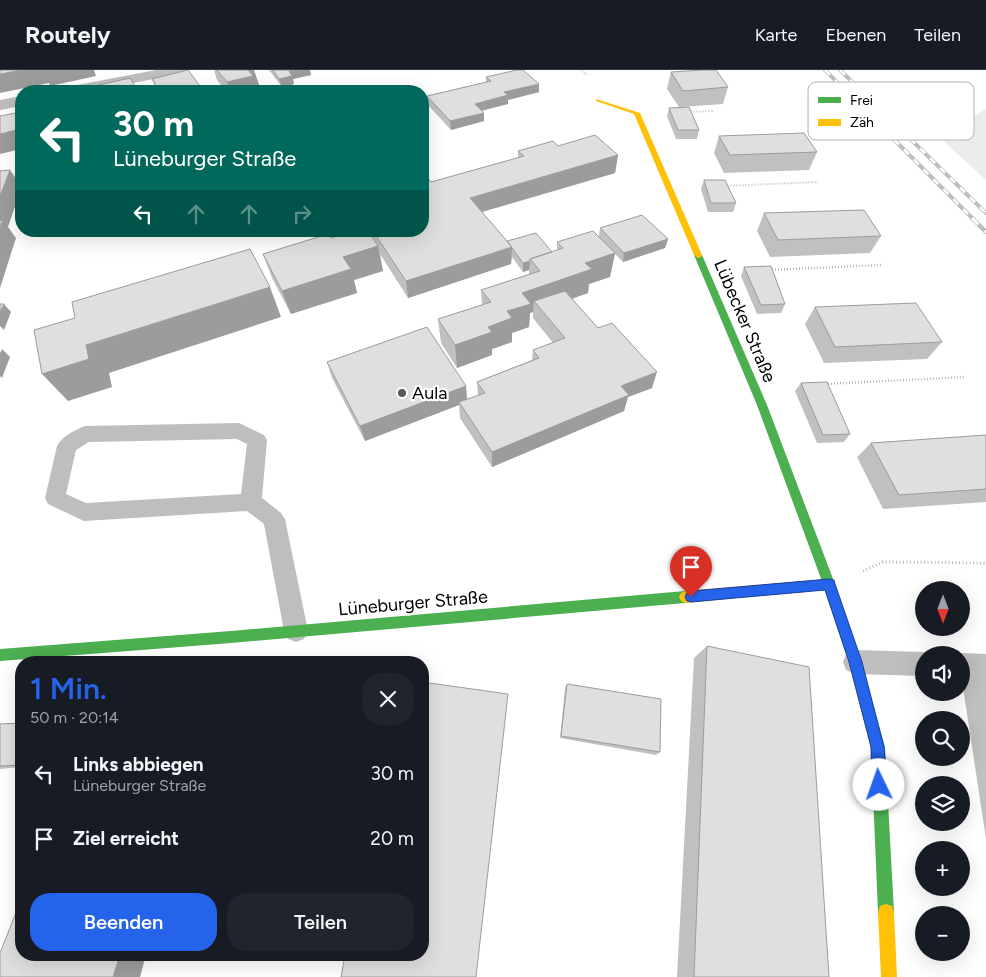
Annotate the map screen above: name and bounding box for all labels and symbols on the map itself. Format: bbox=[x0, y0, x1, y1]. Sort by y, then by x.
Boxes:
legend bbox=[808, 82, 974, 140]
text: Frei bbox=[850, 92, 873, 109]
text: Zäh bbox=[850, 114, 874, 131]
street label: Lübecker Straße bbox=[709, 256, 781, 386]
place label: Aula bbox=[412, 382, 447, 404]
marker: Aula bbox=[396, 387, 408, 399]
pin bbox=[670, 546, 712, 597]
north arrow bbox=[915, 581, 970, 636]
street label: Lüneburger Straße bbox=[337, 585, 489, 620]
position arrow bbox=[852, 758, 904, 810]

